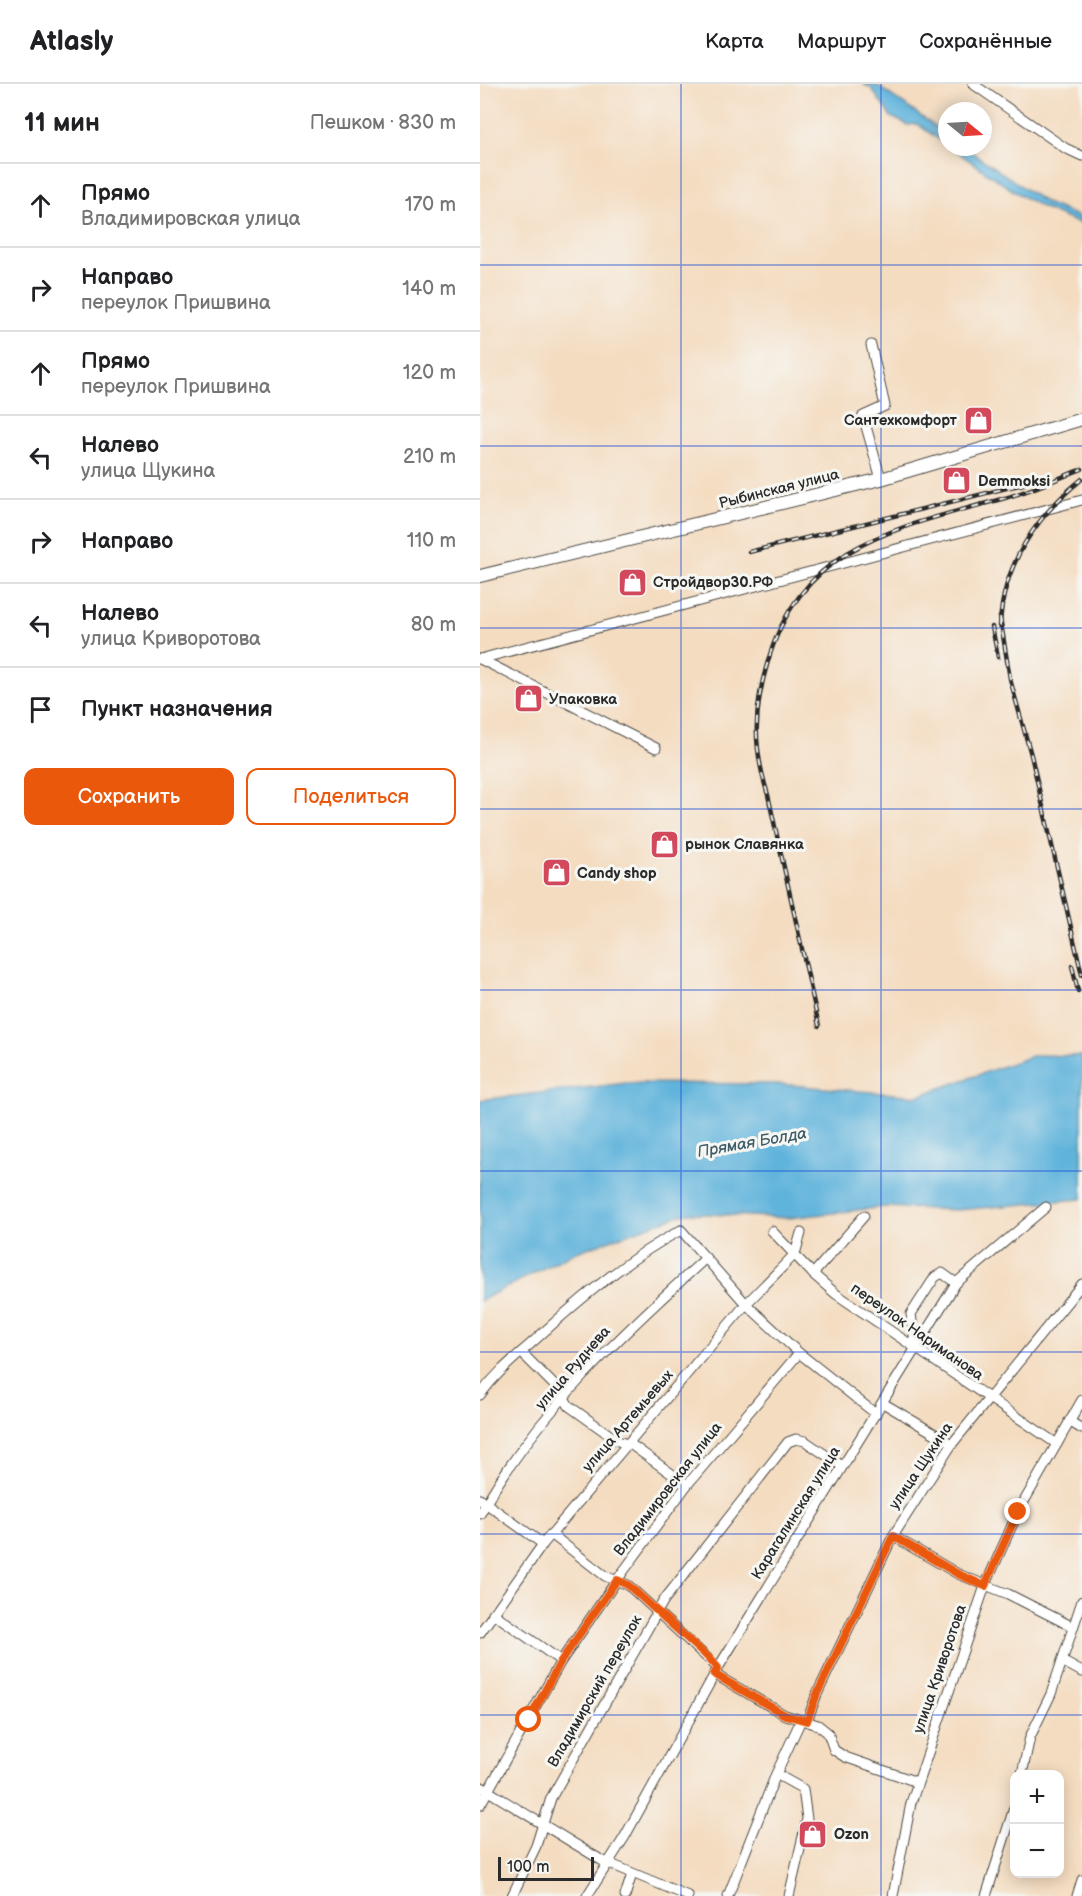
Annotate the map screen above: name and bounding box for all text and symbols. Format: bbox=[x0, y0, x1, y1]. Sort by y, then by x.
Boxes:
text: Atlasly bbox=[30, 25, 113, 58]
text: Карта bbox=[705, 29, 764, 54]
text: Маршрут bbox=[797, 29, 886, 54]
text: Сохранённые bbox=[919, 29, 1052, 54]
north arrow bbox=[938, 102, 992, 156]
text: 11 мин bbox=[24, 108, 100, 139]
text: Пешком · 830 m bbox=[310, 111, 456, 135]
text: Прямо bbox=[81, 180, 150, 207]
icon: ahead bbox=[24, 189, 57, 222]
text: 170 m bbox=[405, 193, 456, 217]
text: Владимировская улица bbox=[81, 207, 301, 231]
text: Направо bbox=[81, 264, 173, 291]
icon: right bbox=[24, 273, 57, 306]
text: 140 m bbox=[402, 277, 456, 301]
text: переулок Пришвина bbox=[81, 291, 271, 315]
text: Прямо bbox=[81, 348, 150, 375]
icon: ahead bbox=[24, 357, 57, 390]
text: 120 m bbox=[403, 361, 456, 385]
text: переулок Пришвина bbox=[81, 375, 271, 399]
shop icon: Сантехкомфорт bbox=[962, 404, 994, 436]
place label: Сантехкомфорт bbox=[844, 411, 958, 430]
text: Налево bbox=[81, 432, 159, 459]
icon: left bbox=[24, 441, 57, 474]
text: 210 m bbox=[403, 445, 456, 469]
text: улица Щукина bbox=[81, 459, 215, 483]
street label: Рыбинская улица bbox=[717, 465, 841, 513]
shop icon: Demmoksi bbox=[941, 465, 973, 497]
place label: Demmoksi bbox=[978, 472, 1050, 491]
icon: right bbox=[24, 525, 57, 558]
text: Направо bbox=[81, 528, 173, 555]
text: 110 m bbox=[407, 529, 456, 553]
shop icon: Стройдвор30.РФ bbox=[616, 566, 648, 598]
place label: Стройдвор30.РФ bbox=[653, 573, 774, 592]
text: Налево bbox=[81, 600, 159, 627]
icon: left bbox=[24, 609, 57, 642]
text: 80 m bbox=[411, 613, 456, 637]
text: улица Криворотова bbox=[81, 627, 261, 651]
shop icon: Упаковка bbox=[512, 683, 544, 715]
place label: Упаковка bbox=[549, 690, 617, 709]
icon: arrive bbox=[24, 693, 57, 726]
text: Пункт назначения bbox=[81, 696, 273, 723]
button: Сохранить bbox=[24, 768, 234, 825]
button: Поделиться bbox=[246, 768, 456, 825]
shop icon: рынок Славянка bbox=[648, 828, 680, 860]
place label: рынок Славянка bbox=[685, 835, 804, 854]
shop icon: Candy shop bbox=[540, 857, 572, 889]
place label: Candy shop bbox=[577, 864, 657, 883]
water label: Прямая Болда bbox=[696, 1124, 808, 1162]
street label: переулок Нариманова bbox=[847, 1279, 987, 1385]
street label: улица Руднева bbox=[532, 1322, 615, 1414]
street label: улица Артемьевых bbox=[578, 1366, 678, 1476]
street label: Владимировская улица bbox=[610, 1418, 726, 1560]
street label: улица Щукина bbox=[885, 1419, 957, 1513]
street label: Карагалинская улица bbox=[747, 1443, 845, 1583]
route end bbox=[1004, 1498, 1030, 1524]
street label: улица Криворотова bbox=[909, 1602, 971, 1736]
street label: Владимирский переулок bbox=[544, 1612, 646, 1770]
route start bbox=[515, 1706, 541, 1732]
map controls bbox=[1010, 1770, 1064, 1878]
button: + bbox=[1010, 1770, 1064, 1824]
shop icon: Ozon bbox=[797, 1818, 829, 1850]
button: − bbox=[1010, 1824, 1064, 1878]
place label: Ozon bbox=[834, 1825, 869, 1844]
scale bar bbox=[498, 1854, 594, 1882]
text: 100 m bbox=[507, 1858, 550, 1877]

